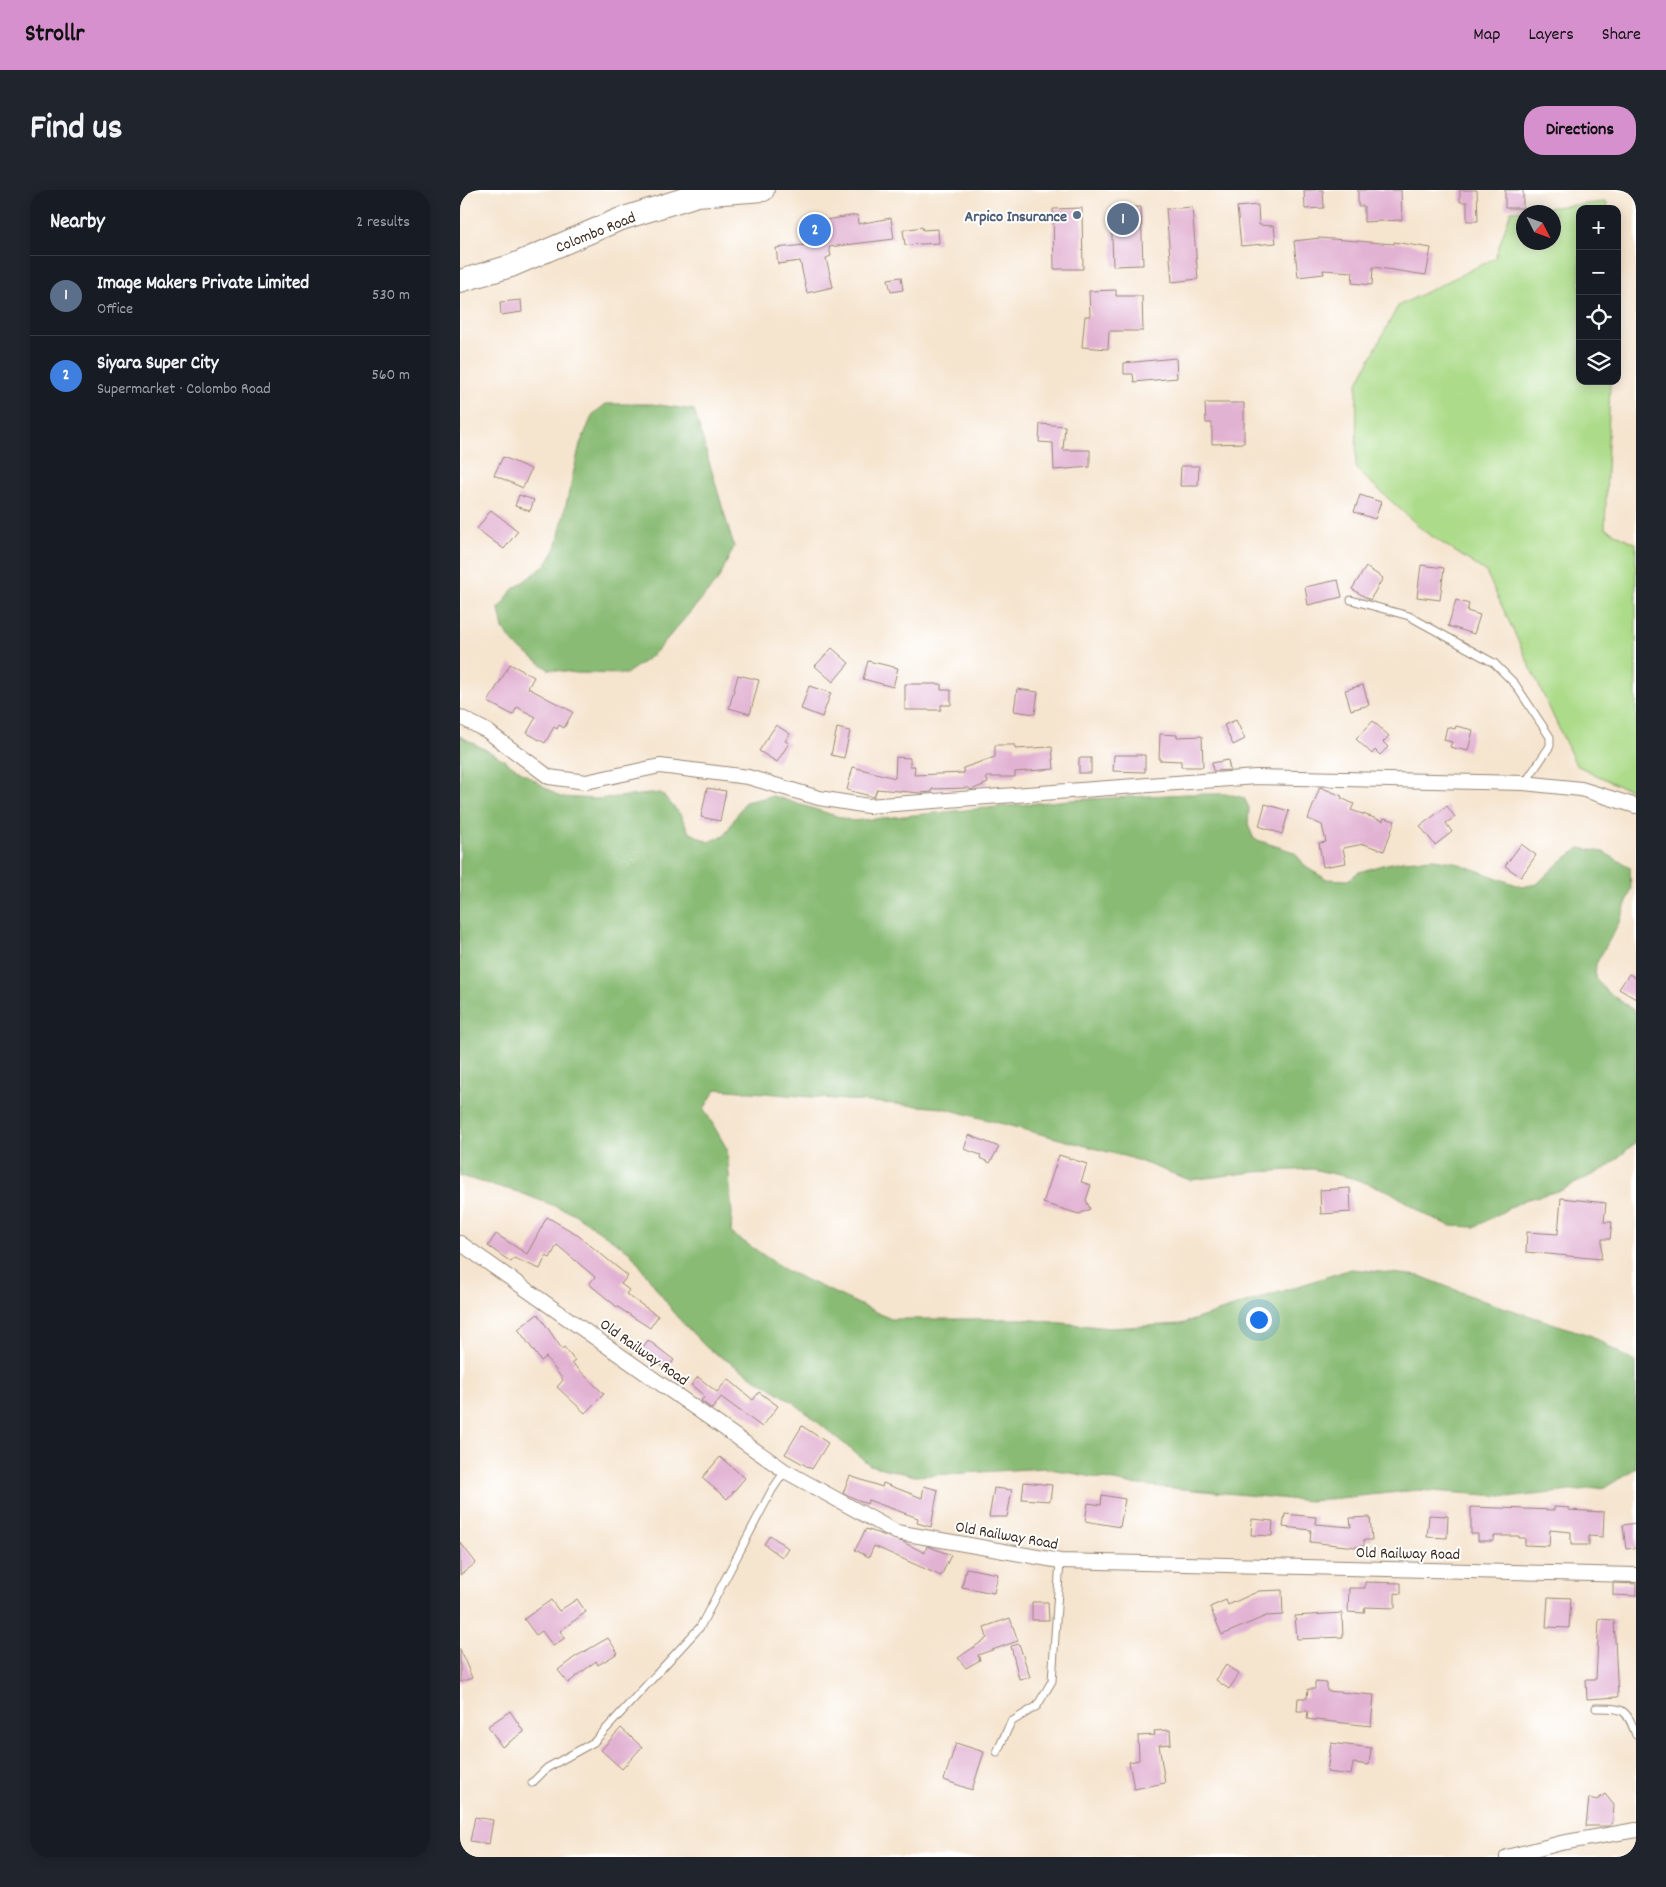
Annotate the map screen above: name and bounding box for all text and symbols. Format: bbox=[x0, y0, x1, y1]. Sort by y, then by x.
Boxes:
text: Strollr bbox=[25, 18, 84, 52]
text: Map bbox=[1473, 23, 1500, 48]
text: Layers bbox=[1528, 23, 1574, 48]
text: Share bbox=[1602, 23, 1641, 48]
text: Find us bbox=[30, 105, 122, 155]
button: Directions bbox=[1524, 106, 1636, 155]
pin: 1 bbox=[1107, 200, 1139, 238]
north arrow bbox=[1516, 205, 1561, 250]
map controls bbox=[1576, 205, 1621, 385]
button: + bbox=[1576, 205, 1621, 250]
place label: Arpico Insurance bbox=[965, 206, 1067, 229]
street label: Colombo Road bbox=[552, 207, 639, 260]
text: Nearby bbox=[50, 208, 105, 238]
marker: Arpico Insurance bbox=[1071, 209, 1083, 221]
text: 2 results bbox=[356, 211, 410, 234]
pin: 2 bbox=[799, 211, 831, 249]
button: − bbox=[1576, 250, 1621, 295]
text: Image Makers Private Limited bbox=[97, 271, 309, 298]
text: 1 bbox=[64, 284, 68, 307]
text: 530 m bbox=[372, 284, 410, 307]
button: locate bbox=[1576, 295, 1621, 340]
text: Office bbox=[97, 298, 133, 321]
button: layers bbox=[1576, 340, 1621, 385]
text: Siyara Super City bbox=[97, 351, 218, 378]
text: 2 bbox=[63, 364, 70, 387]
text: 560 m bbox=[371, 364, 410, 387]
text: Supermarket · Colombo Road bbox=[97, 378, 271, 401]
your location bbox=[1246, 1307, 1272, 1333]
street label: Old Railway Road bbox=[594, 1314, 693, 1392]
street label: Old Railway Road bbox=[953, 1516, 1060, 1557]
street label: Old Railway Road bbox=[1356, 1542, 1460, 1567]

